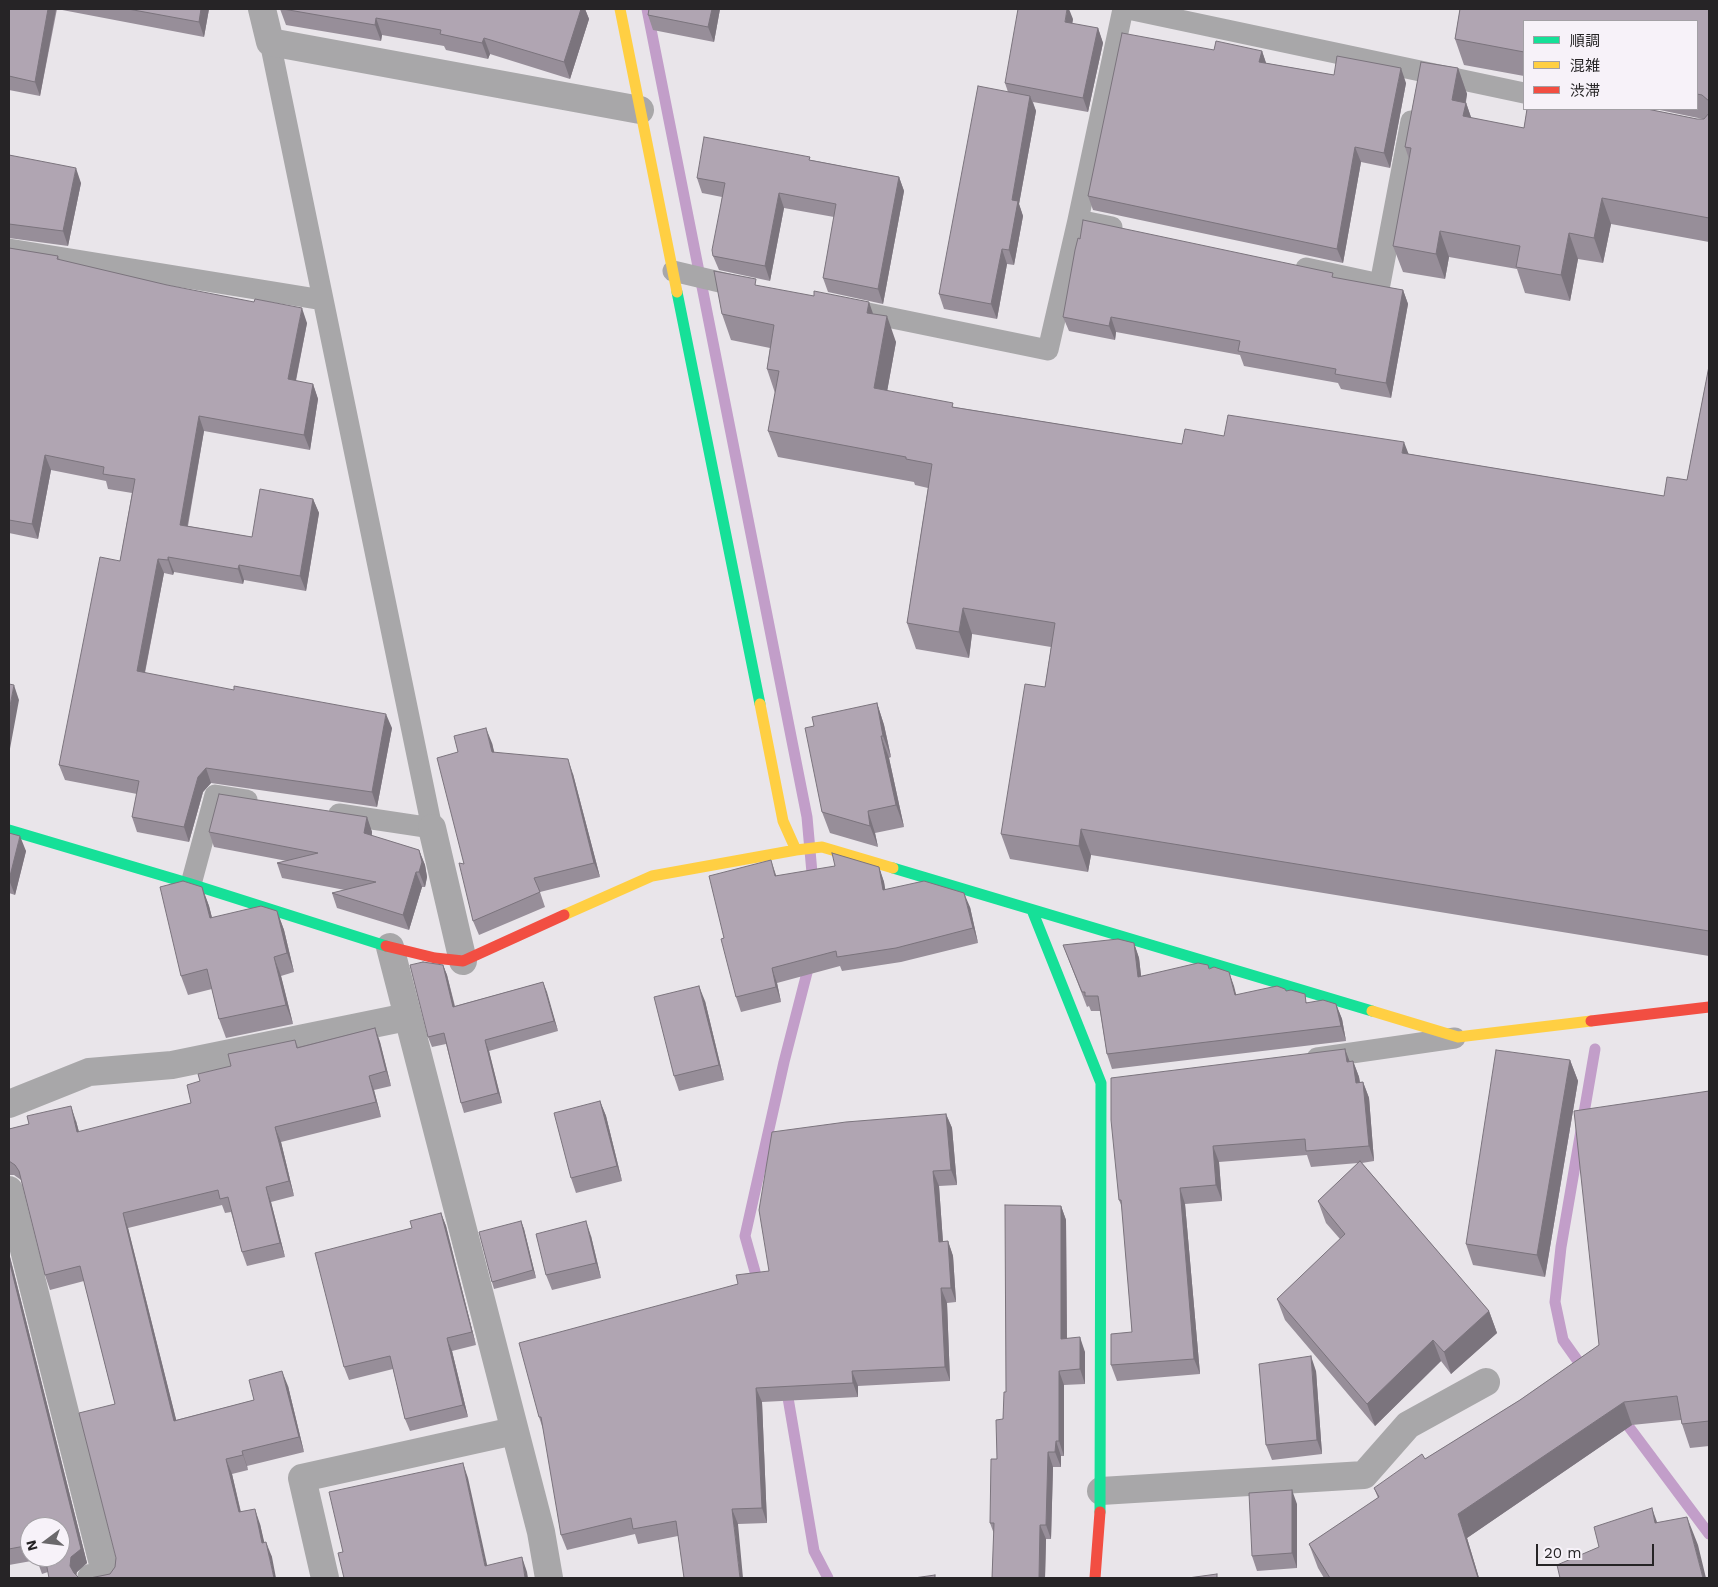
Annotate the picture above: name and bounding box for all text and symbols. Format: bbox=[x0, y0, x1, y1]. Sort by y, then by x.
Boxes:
legend bbox=[1523, 20, 1698, 110]
text: 順調 bbox=[1570, 32, 1600, 50]
text: 混雑 bbox=[1570, 57, 1600, 75]
text: 渋滞 bbox=[1570, 82, 1600, 100]
north arrow bbox=[20, 1517, 70, 1567]
scale bar bbox=[1538, 1534, 1656, 1566]
text: N bbox=[22, 1539, 41, 1553]
text: 20 m bbox=[1544, 1544, 1582, 1562]

